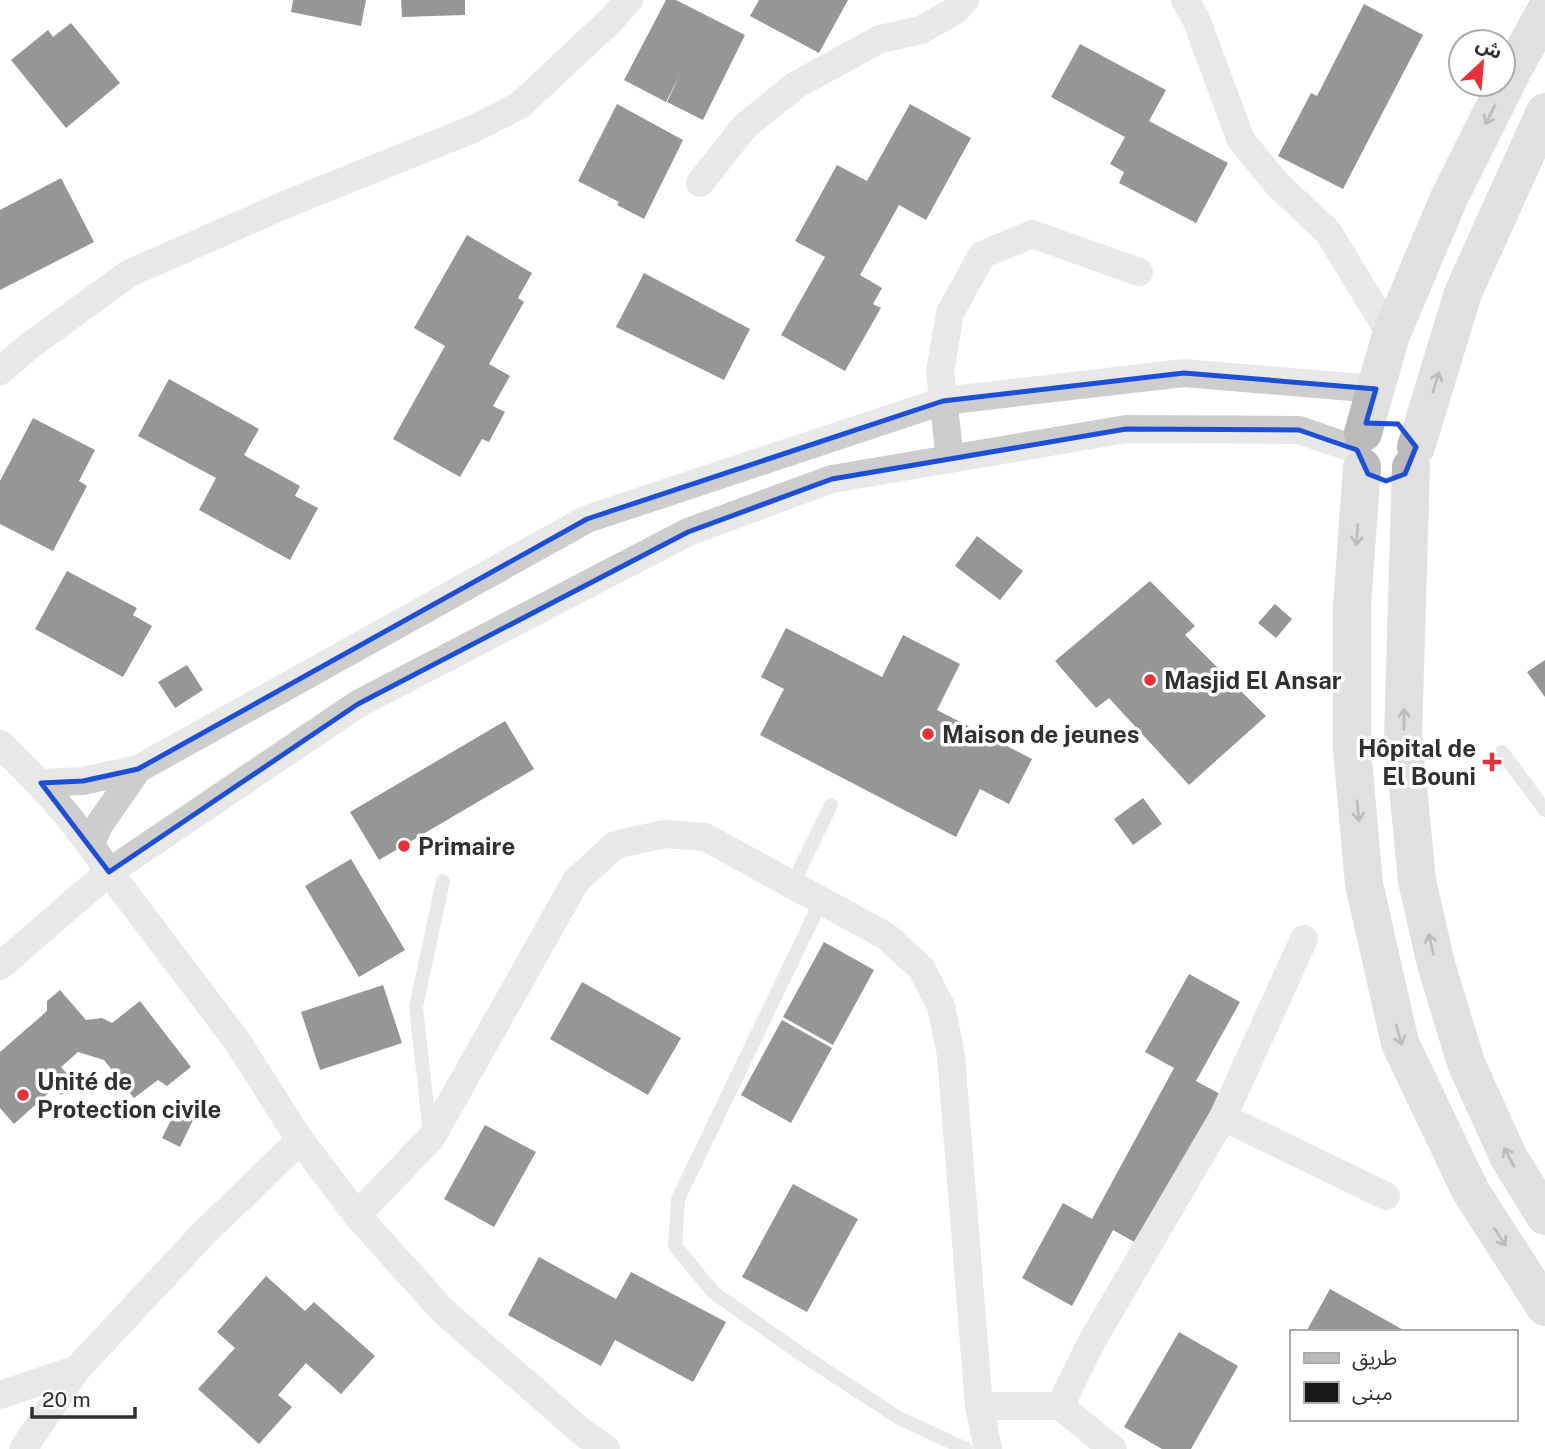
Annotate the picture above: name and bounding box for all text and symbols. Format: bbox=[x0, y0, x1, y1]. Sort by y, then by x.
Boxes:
north arrow bbox=[1447, 28, 1517, 98]
text: ش bbox=[1473, 32, 1506, 63]
one-way arrow bbox=[1482, 104, 1496, 125]
one-way arrow bbox=[1430, 371, 1443, 393]
one-way arrow bbox=[1350, 523, 1363, 546]
place label: Masjid El Ansar bbox=[1164, 666, 1342, 694]
marker: Masjid El Ansar bbox=[1142, 672, 1158, 688]
one-way arrow bbox=[1397, 708, 1410, 731]
place label: Maison de jeunes bbox=[942, 720, 1139, 748]
marker: Maison de jeunes bbox=[920, 726, 936, 742]
place label: Hôpital de El Bouni bbox=[1358, 734, 1476, 790]
marker: Hôpital de El Bouni bbox=[1482, 752, 1502, 772]
one-way arrow bbox=[1351, 800, 1364, 822]
place label: Primaire bbox=[418, 832, 515, 860]
marker: Primaire bbox=[396, 838, 412, 854]
one-way arrow bbox=[1424, 934, 1437, 956]
one-way arrow bbox=[1393, 1023, 1406, 1045]
place label: Unité de Protection civile bbox=[37, 1067, 221, 1123]
marker: Unité de Protection civile bbox=[15, 1087, 31, 1103]
one-way arrow bbox=[1502, 1148, 1516, 1168]
one-way arrow bbox=[1493, 1227, 1507, 1247]
legend bbox=[1290, 1330, 1517, 1421]
text: طريق bbox=[1352, 1345, 1397, 1371]
scale bar bbox=[32, 1376, 135, 1420]
text: مبنى bbox=[1352, 1380, 1393, 1405]
text: 20 m bbox=[42, 1387, 91, 1412]

